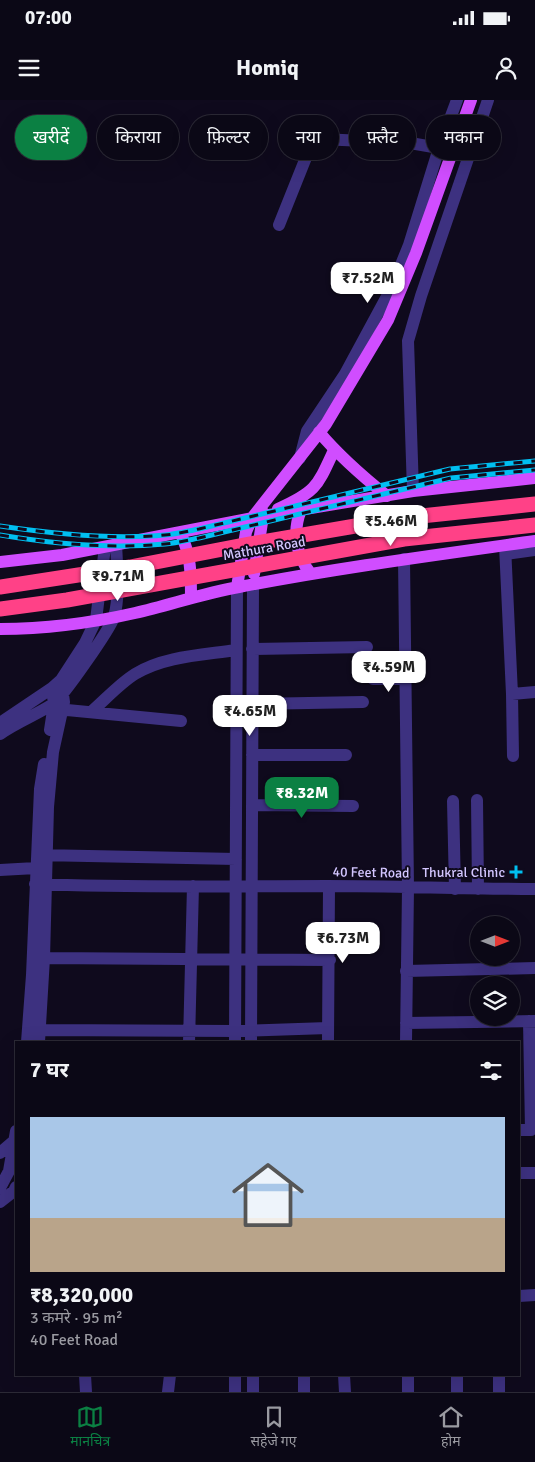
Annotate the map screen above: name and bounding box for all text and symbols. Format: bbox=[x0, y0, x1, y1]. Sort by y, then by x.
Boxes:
text: 07:00 bbox=[25, 6, 72, 30]
icon: menu bbox=[15, 54, 43, 82]
text: Homiq bbox=[236, 54, 299, 81]
icon: person bbox=[492, 54, 520, 82]
chip: खरीदें bbox=[15, 115, 87, 160]
chip: किराया bbox=[97, 115, 179, 160]
chip: फ़िल्टर bbox=[189, 115, 268, 160]
chip: नया bbox=[278, 115, 339, 160]
chip: फ़्लैट bbox=[349, 115, 416, 160]
chip: मकान bbox=[426, 115, 501, 160]
pin: ₹7.52M bbox=[327, 262, 409, 304]
text: ₹7.52M bbox=[342, 268, 394, 288]
pin: ₹5.46M bbox=[350, 504, 432, 547]
text: ₹5.46M bbox=[365, 511, 417, 531]
street label: Mathura Road bbox=[221, 533, 307, 564]
pin: ₹9.71M bbox=[77, 560, 159, 602]
text: ₹9.71M bbox=[92, 566, 144, 586]
pin: ₹4.59M bbox=[348, 650, 430, 693]
text: ₹4.59M bbox=[363, 657, 415, 677]
pin: ₹4.65M bbox=[209, 694, 291, 737]
text: ₹4.65M bbox=[224, 701, 276, 721]
pin: ₹8.32M bbox=[261, 776, 343, 819]
text: ₹8.32M bbox=[276, 783, 328, 803]
street label: 40 Feet Road bbox=[332, 863, 410, 882]
place label: Thukral Clinic bbox=[422, 864, 505, 881]
marker: Thukral Clinic bbox=[509, 865, 523, 879]
north arrow bbox=[470, 916, 520, 966]
map controls bbox=[470, 916, 520, 1026]
pin: ₹6.73M bbox=[302, 922, 384, 964]
text: ₹6.73M bbox=[317, 928, 369, 948]
button: layers bbox=[470, 976, 520, 1026]
text: 7 घर bbox=[30, 1057, 69, 1083]
icon: filters bbox=[477, 1057, 505, 1085]
icon: home bbox=[223, 1150, 313, 1240]
text: ₹8,320,000 bbox=[30, 1282, 133, 1308]
text: 3 कमरे · 95 m² bbox=[30, 1308, 123, 1328]
text: 40 Feet Road bbox=[30, 1330, 118, 1350]
tab: मानचित्र bbox=[70, 1403, 110, 1452]
tab: सहेजे गए bbox=[251, 1403, 297, 1452]
tab: होम bbox=[437, 1403, 465, 1452]

